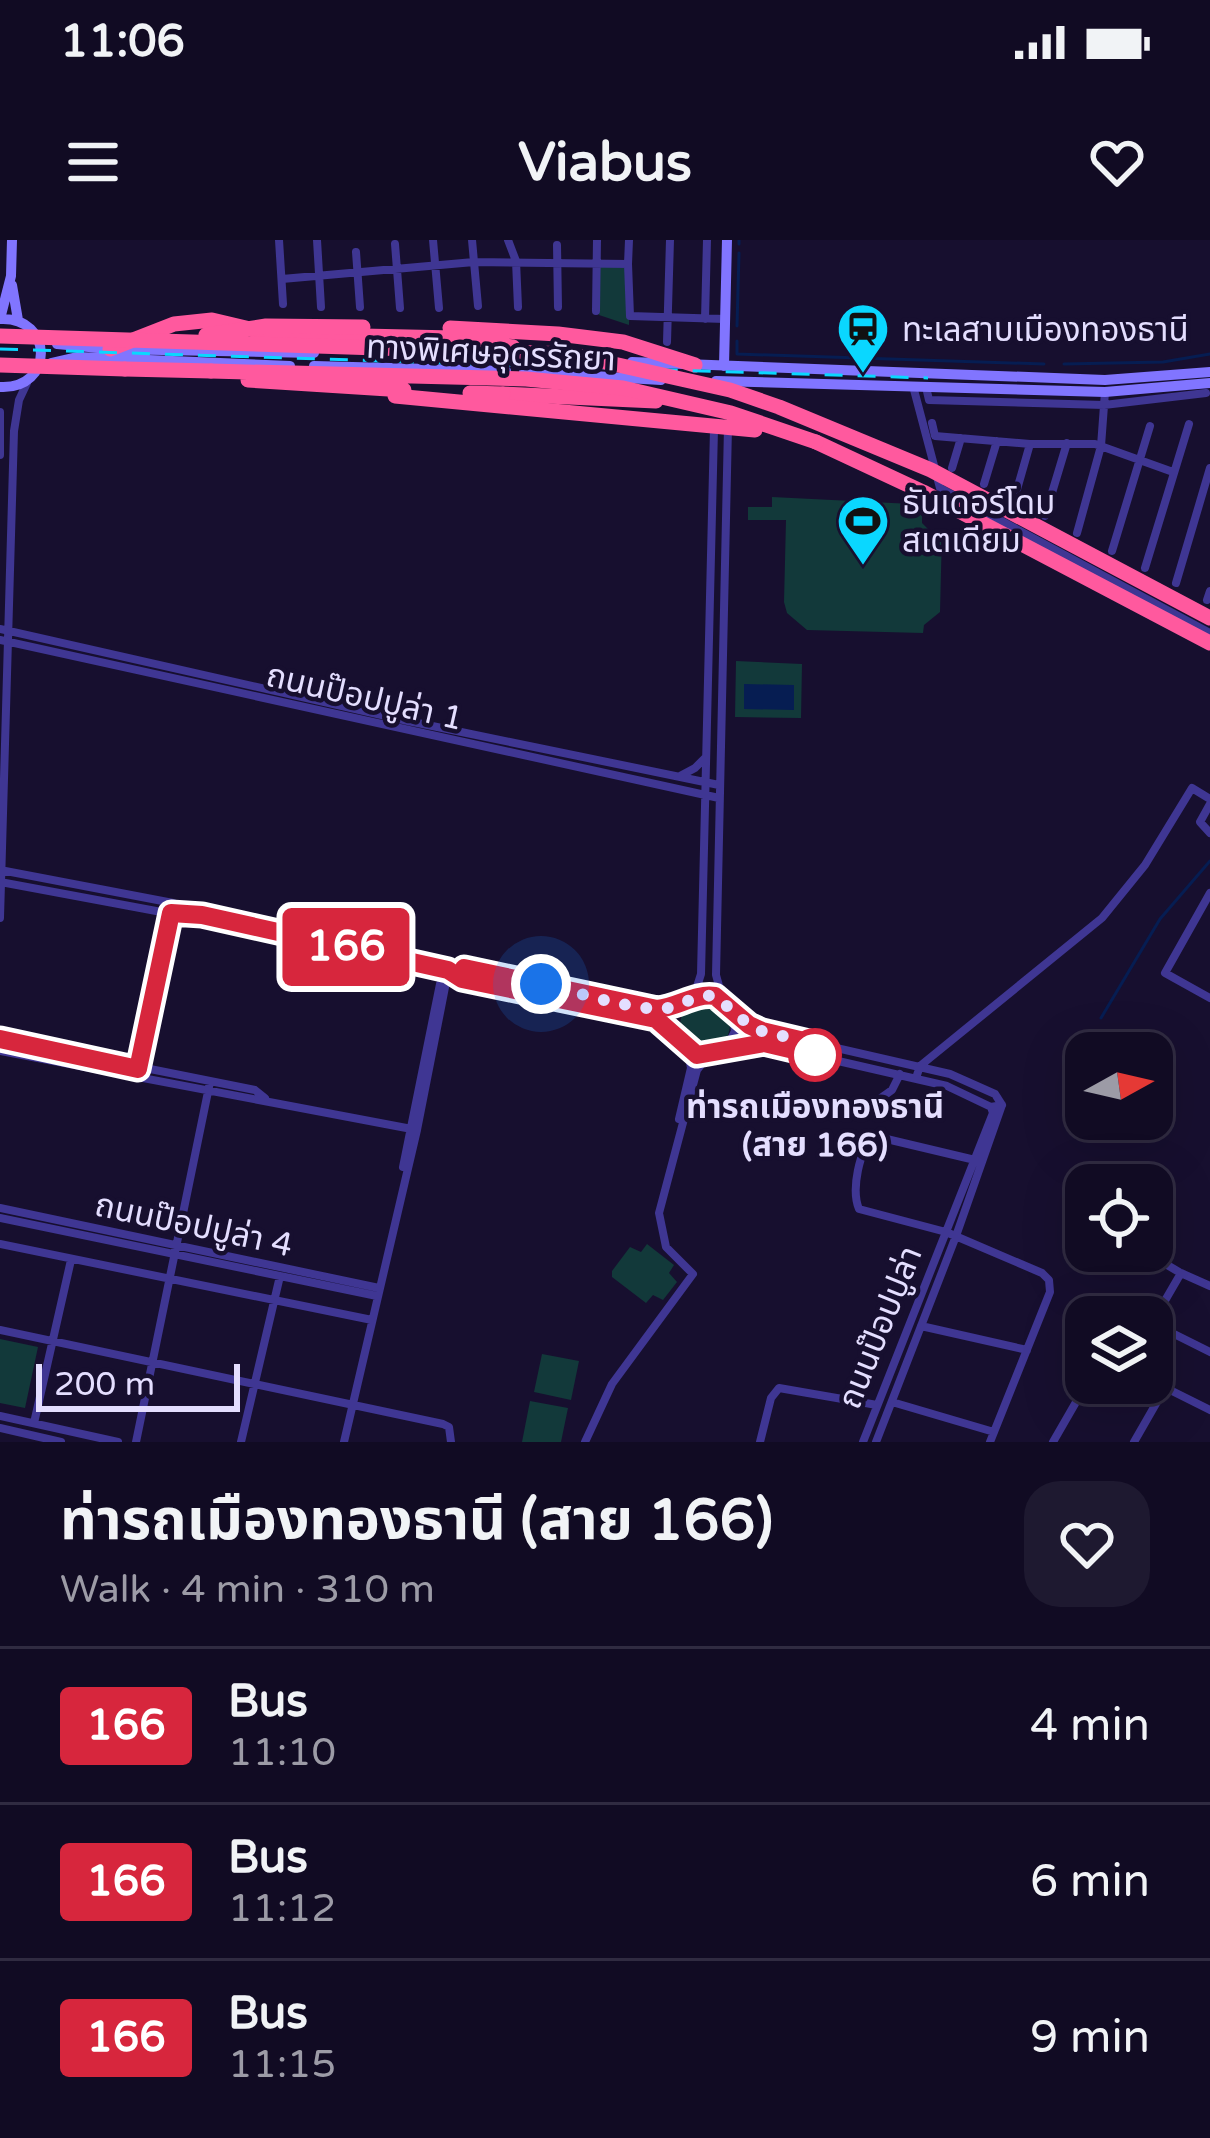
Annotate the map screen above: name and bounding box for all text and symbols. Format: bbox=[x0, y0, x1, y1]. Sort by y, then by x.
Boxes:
text: 11:06 bbox=[60, 15, 185, 69]
icon: menu bbox=[60, 129, 126, 195]
icon: heart bbox=[1084, 129, 1150, 195]
text: Viabus bbox=[518, 130, 692, 195]
station icon: ทะเลสาบเมืองทองธานี bbox=[835, 301, 891, 375]
place label: ทะเลสาบเมืองทองธานี bbox=[902, 311, 1189, 350]
street label: ทางพิเศษอุดรรัถยา bbox=[365, 327, 617, 380]
place label: ธันเดอร์โดม สเตเดียม bbox=[902, 484, 1055, 561]
sports icon: ธันเดอร์โดม สเตเดียม bbox=[835, 493, 891, 567]
street label: ถนนป๊อปปูล่า 1 bbox=[262, 656, 467, 739]
line badge: 166 bbox=[277, 908, 415, 986]
text: 166 bbox=[306, 921, 386, 972]
your location bbox=[511, 954, 571, 1014]
marker: ท่ารถเมืองทองธานี (สาย 166) bbox=[790, 1030, 840, 1080]
north arrow bbox=[1065, 1032, 1173, 1140]
map controls bbox=[1065, 1032, 1173, 1404]
place label: ท่ารถเมืองทองธานี (สาย 166) bbox=[686, 1088, 944, 1165]
button: locate bbox=[1065, 1164, 1173, 1272]
street label: ถนนป๊อปปูล่า 4 bbox=[91, 1186, 296, 1265]
street label: ถนนป๊อปปูล่า bbox=[830, 1241, 931, 1414]
button: layers bbox=[1065, 1296, 1173, 1404]
scale bar bbox=[36, 1358, 240, 1411]
text: 200 m bbox=[54, 1365, 155, 1404]
button: heart bbox=[1024, 1481, 1150, 1607]
text: ท่ารถเมืองทองธานี (สาย 166) bbox=[60, 1487, 773, 1555]
text: Walk · 4 min · 310 m bbox=[60, 1566, 435, 1613]
text: Bus bbox=[228, 1675, 308, 1729]
text: 4 min bbox=[1030, 1699, 1150, 1753]
text: 166 bbox=[86, 1700, 166, 1751]
text: 11:10 bbox=[228, 1729, 336, 1776]
text: Bus bbox=[228, 1831, 308, 1885]
text: 6 min bbox=[1030, 1855, 1150, 1909]
text: 166 bbox=[86, 1856, 166, 1907]
text: 11:12 bbox=[228, 1885, 336, 1932]
text: Bus bbox=[228, 1987, 308, 2041]
text: 9 min bbox=[1030, 2011, 1150, 2065]
text: 166 bbox=[86, 2012, 166, 2063]
text: 11:15 bbox=[228, 2041, 336, 2088]

